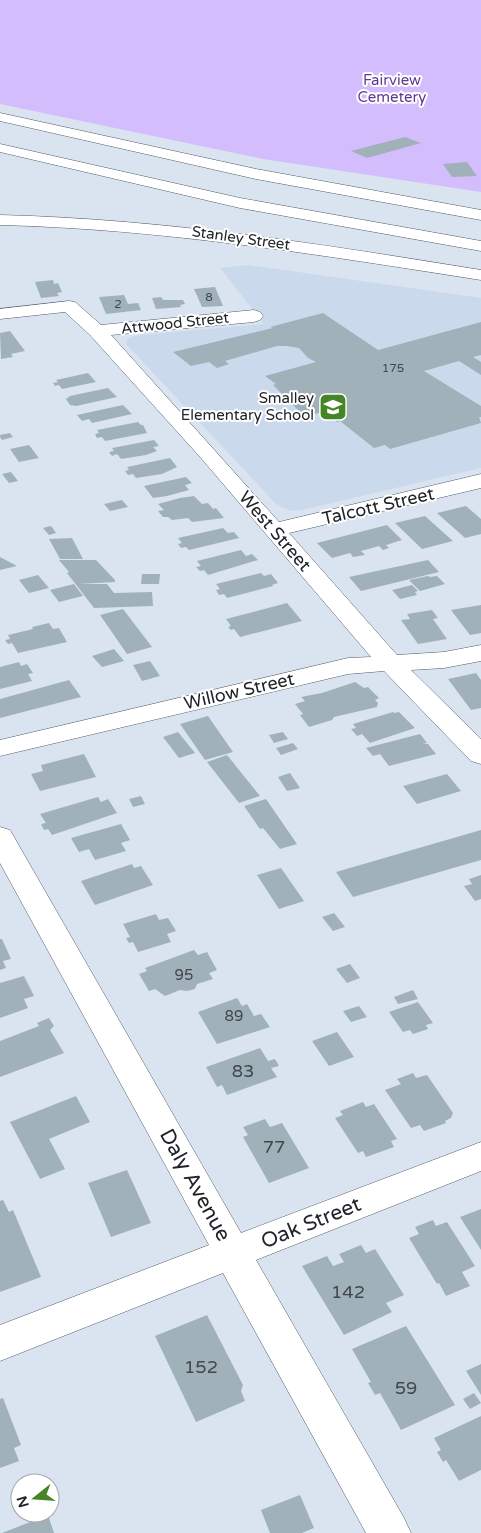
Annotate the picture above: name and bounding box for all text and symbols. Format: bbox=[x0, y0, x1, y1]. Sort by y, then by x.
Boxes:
park label: Fairview Cemetery bbox=[358, 71, 426, 106]
street label: Stanley Street bbox=[191, 222, 292, 254]
house number: 8 bbox=[205, 290, 213, 304]
house number: 2 bbox=[114, 297, 122, 311]
street label: Attwood Street bbox=[120, 308, 230, 338]
house number: 175 bbox=[382, 361, 404, 375]
place label: Smalley Elementary School bbox=[181, 389, 314, 424]
school or university icon: Smalley Elementary School bbox=[318, 392, 348, 422]
street label: Talcott Street bbox=[320, 482, 436, 530]
street label: West Street bbox=[234, 486, 316, 576]
street label: Willow Street bbox=[182, 668, 296, 714]
house number: 95 bbox=[175, 966, 193, 984]
house number: 89 bbox=[225, 1007, 243, 1025]
house number: 83 bbox=[232, 1060, 254, 1082]
street label: Daly Avenue bbox=[154, 1124, 236, 1246]
house number: 77 bbox=[263, 1136, 285, 1158]
street label: Oak Street bbox=[257, 1192, 365, 1254]
house number: 142 bbox=[331, 1281, 365, 1303]
house number: 152 bbox=[184, 1356, 218, 1378]
house number: 59 bbox=[395, 1377, 417, 1399]
north arrow bbox=[10, 1473, 60, 1523]
text: N bbox=[13, 1494, 33, 1510]

